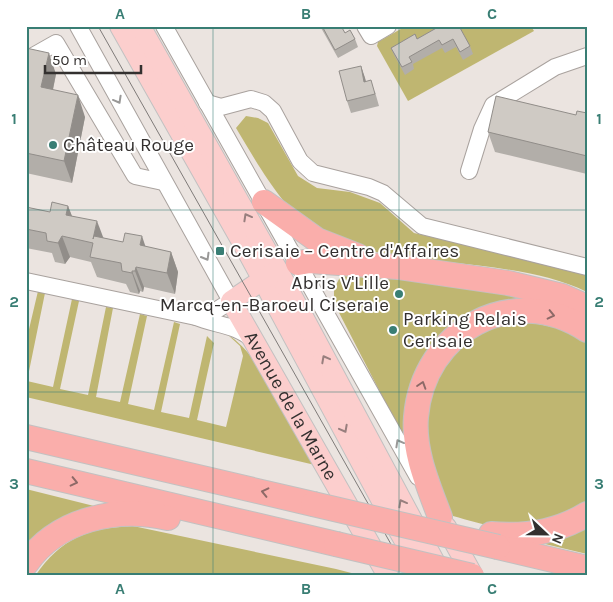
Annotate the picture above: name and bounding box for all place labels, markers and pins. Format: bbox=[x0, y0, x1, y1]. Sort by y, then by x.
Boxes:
place label: Château Rouge bbox=[63, 134, 194, 156]
marker: Château Rouge bbox=[47, 139, 59, 151]
place label: Cerisaie – Centre d'Affaires bbox=[230, 240, 459, 262]
marker: Cerisaie – Centre d'Affaires bbox=[214, 245, 226, 257]
place label: Abris V'Lille Marcq-en-Baroeul Ciseraie bbox=[160, 272, 389, 316]
marker: Abris V'Lille Marcq-en-Baroeul Ciseraie bbox=[393, 288, 405, 300]
place label: Parking Relais Cerisaie bbox=[403, 308, 527, 352]
marker: Parking Relais Cerisaie bbox=[387, 324, 399, 336]

